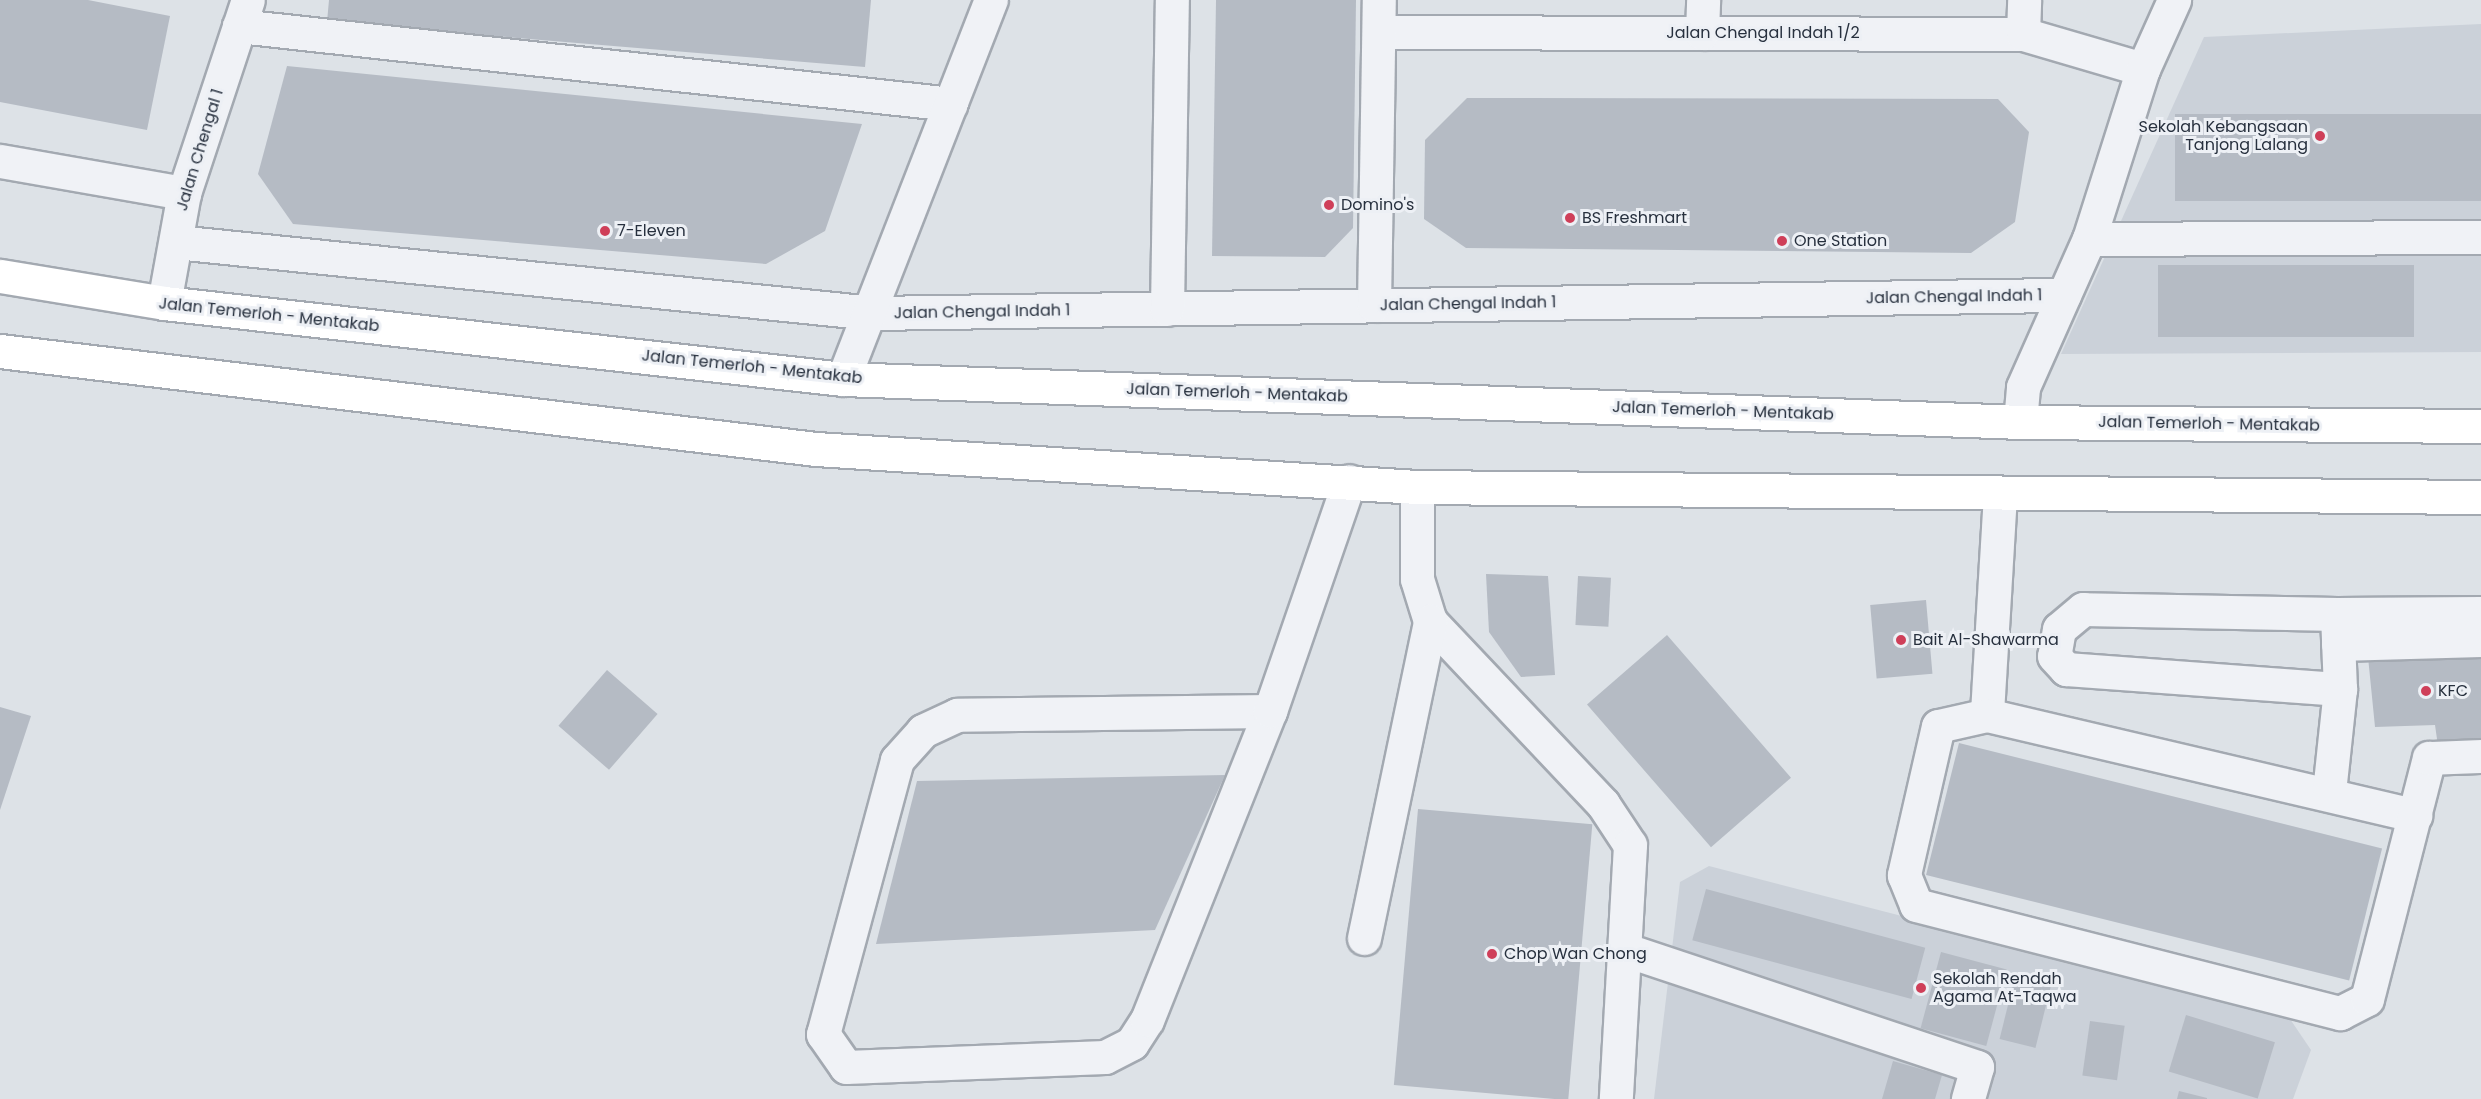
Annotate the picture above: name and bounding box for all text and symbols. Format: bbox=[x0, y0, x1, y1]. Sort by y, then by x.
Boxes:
street label: Jalan Chengal Indah 1/2 bbox=[1666, 23, 1860, 43]
street label: Jalan Chengal 1 bbox=[172, 87, 228, 213]
place label: Sekolah Kebangsaan Tanjong Lalang bbox=[2139, 117, 2308, 155]
marker: Sekolah Kebangsaan Tanjong Lalang bbox=[2313, 129, 2327, 143]
place label: Domino's bbox=[1341, 195, 1414, 215]
marker: Domino's bbox=[1322, 198, 1336, 212]
place label: BS Freshmart bbox=[1582, 208, 1687, 228]
marker: BS Freshmart bbox=[1563, 211, 1577, 225]
place label: 7-Eleven bbox=[617, 221, 686, 241]
marker: 7-Eleven bbox=[598, 224, 612, 238]
place label: One Station bbox=[1794, 231, 1887, 251]
marker: One Station bbox=[1775, 234, 1789, 248]
street label: Jalan Chengal Indah 1 bbox=[1866, 286, 2042, 308]
street label: Jalan Chengal Indah 1 bbox=[1380, 293, 1556, 315]
street label: Jalan Temerloh - Mentakab bbox=[158, 294, 380, 336]
street label: Jalan Chengal Indah 1 bbox=[894, 301, 1070, 323]
street label: Jalan Temerloh - Mentakab bbox=[641, 346, 863, 388]
street label: Jalan Temerloh - Mentakab bbox=[1126, 380, 1348, 406]
street label: Jalan Temerloh - Mentakab bbox=[1612, 398, 1834, 424]
street label: Jalan Temerloh - Mentakab bbox=[2098, 412, 2320, 436]
place label: Bait Al-Shawarma bbox=[1913, 630, 2059, 650]
marker: Bait Al-Shawarma bbox=[1894, 633, 1908, 647]
place label: KFC bbox=[2438, 681, 2468, 701]
marker: KFC bbox=[2419, 684, 2433, 698]
place label: Chop Wan Chong bbox=[1504, 944, 1647, 964]
marker: Chop Wan Chong bbox=[1485, 947, 1499, 961]
place label: Sekolah Rendah Agama At-Taqwa bbox=[1933, 969, 2077, 1007]
marker: Sekolah Rendah Agama At-Taqwa bbox=[1914, 981, 1928, 995]

